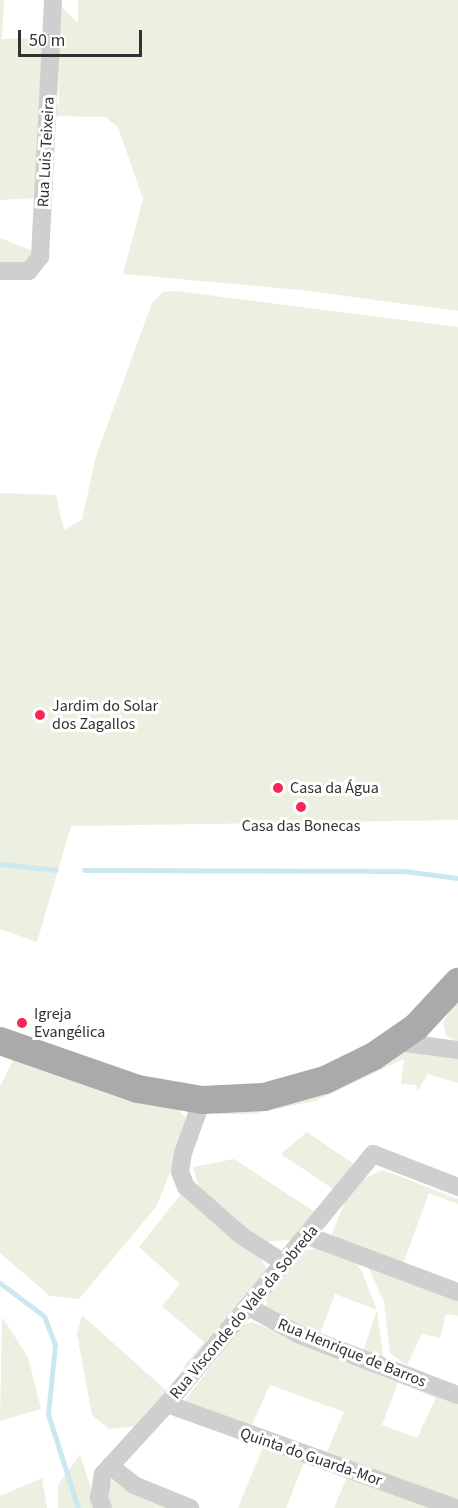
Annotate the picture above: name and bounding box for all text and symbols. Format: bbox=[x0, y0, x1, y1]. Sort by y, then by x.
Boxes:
scale bar bbox=[21, 18, 146, 56]
text: 50 m bbox=[29, 28, 65, 53]
street label: Rua Luis Teixeira bbox=[34, 96, 58, 208]
place label: Jardim do Solar dos Zagallos bbox=[52, 696, 158, 734]
marker: Jardim do Solar dos Zagallos bbox=[33, 708, 47, 722]
place label: Casa da Água bbox=[290, 778, 379, 798]
marker: Casa da Água bbox=[271, 781, 285, 795]
marker: Casa das Bonecas bbox=[294, 800, 308, 814]
place label: Casa das Bonecas bbox=[242, 816, 360, 836]
place label: Igreja Evangélica bbox=[34, 1004, 105, 1042]
marker: Igreja Evangélica bbox=[15, 1016, 29, 1030]
street label: Rua Visconde do Vale da Sobreda bbox=[166, 1221, 322, 1403]
street label: Rua Henrique de Barros bbox=[275, 1314, 429, 1392]
street label: Quinta do Guarda-Mor bbox=[237, 1424, 385, 1490]

